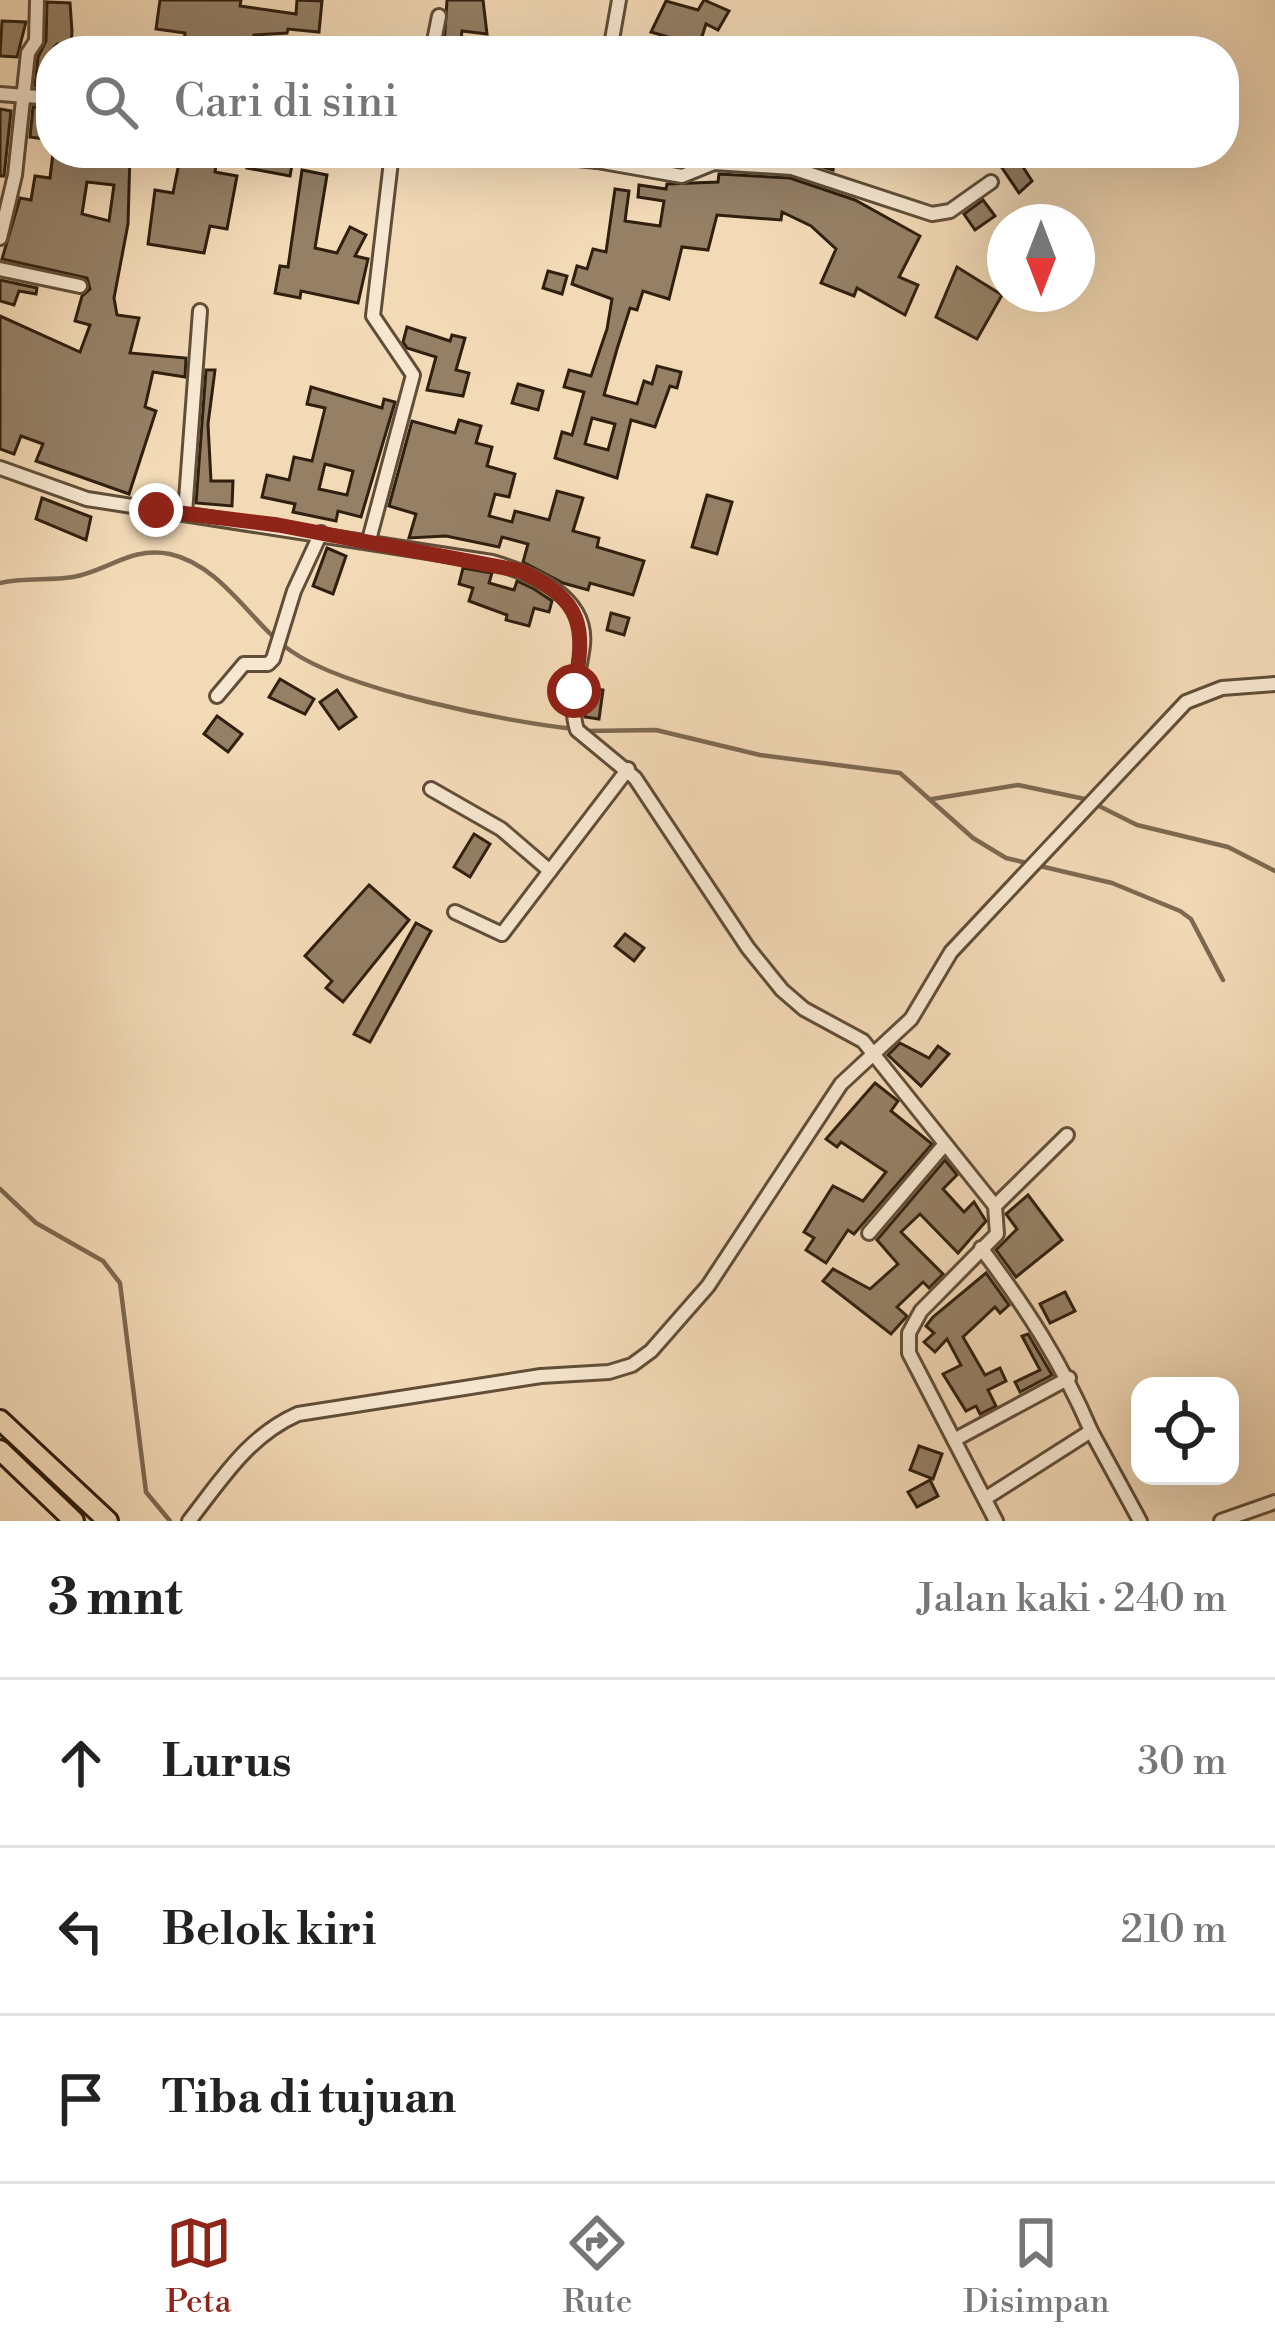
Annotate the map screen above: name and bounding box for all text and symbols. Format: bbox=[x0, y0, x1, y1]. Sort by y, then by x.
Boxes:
search box bbox=[36, 36, 1239, 168]
icon: search bbox=[78, 69, 144, 135]
text: Cari di sini bbox=[174, 74, 398, 131]
north arrow bbox=[987, 204, 1095, 312]
route end bbox=[129, 483, 183, 537]
route start bbox=[547, 664, 601, 718]
map controls bbox=[1131, 1377, 1239, 1485]
button: locate bbox=[1131, 1377, 1239, 1485]
text: 3 mnt bbox=[48, 1567, 183, 1631]
text: Jalan kaki · 240 m bbox=[917, 1575, 1227, 1624]
icon: ahead bbox=[48, 1730, 114, 1796]
text: Lurus bbox=[162, 1734, 292, 1791]
text: 30 m bbox=[1137, 1738, 1227, 1787]
icon: left bbox=[48, 1898, 114, 1964]
text: Belok kiri bbox=[162, 1902, 376, 1959]
text: 210 m bbox=[1121, 1906, 1227, 1955]
icon: arrive bbox=[48, 2066, 114, 2132]
text: Tiba di tujuan bbox=[162, 2070, 456, 2127]
tab: Peta bbox=[166, 2210, 232, 2323]
tab: Rute bbox=[563, 2210, 632, 2323]
tab: Disimpan bbox=[963, 2210, 1109, 2323]

